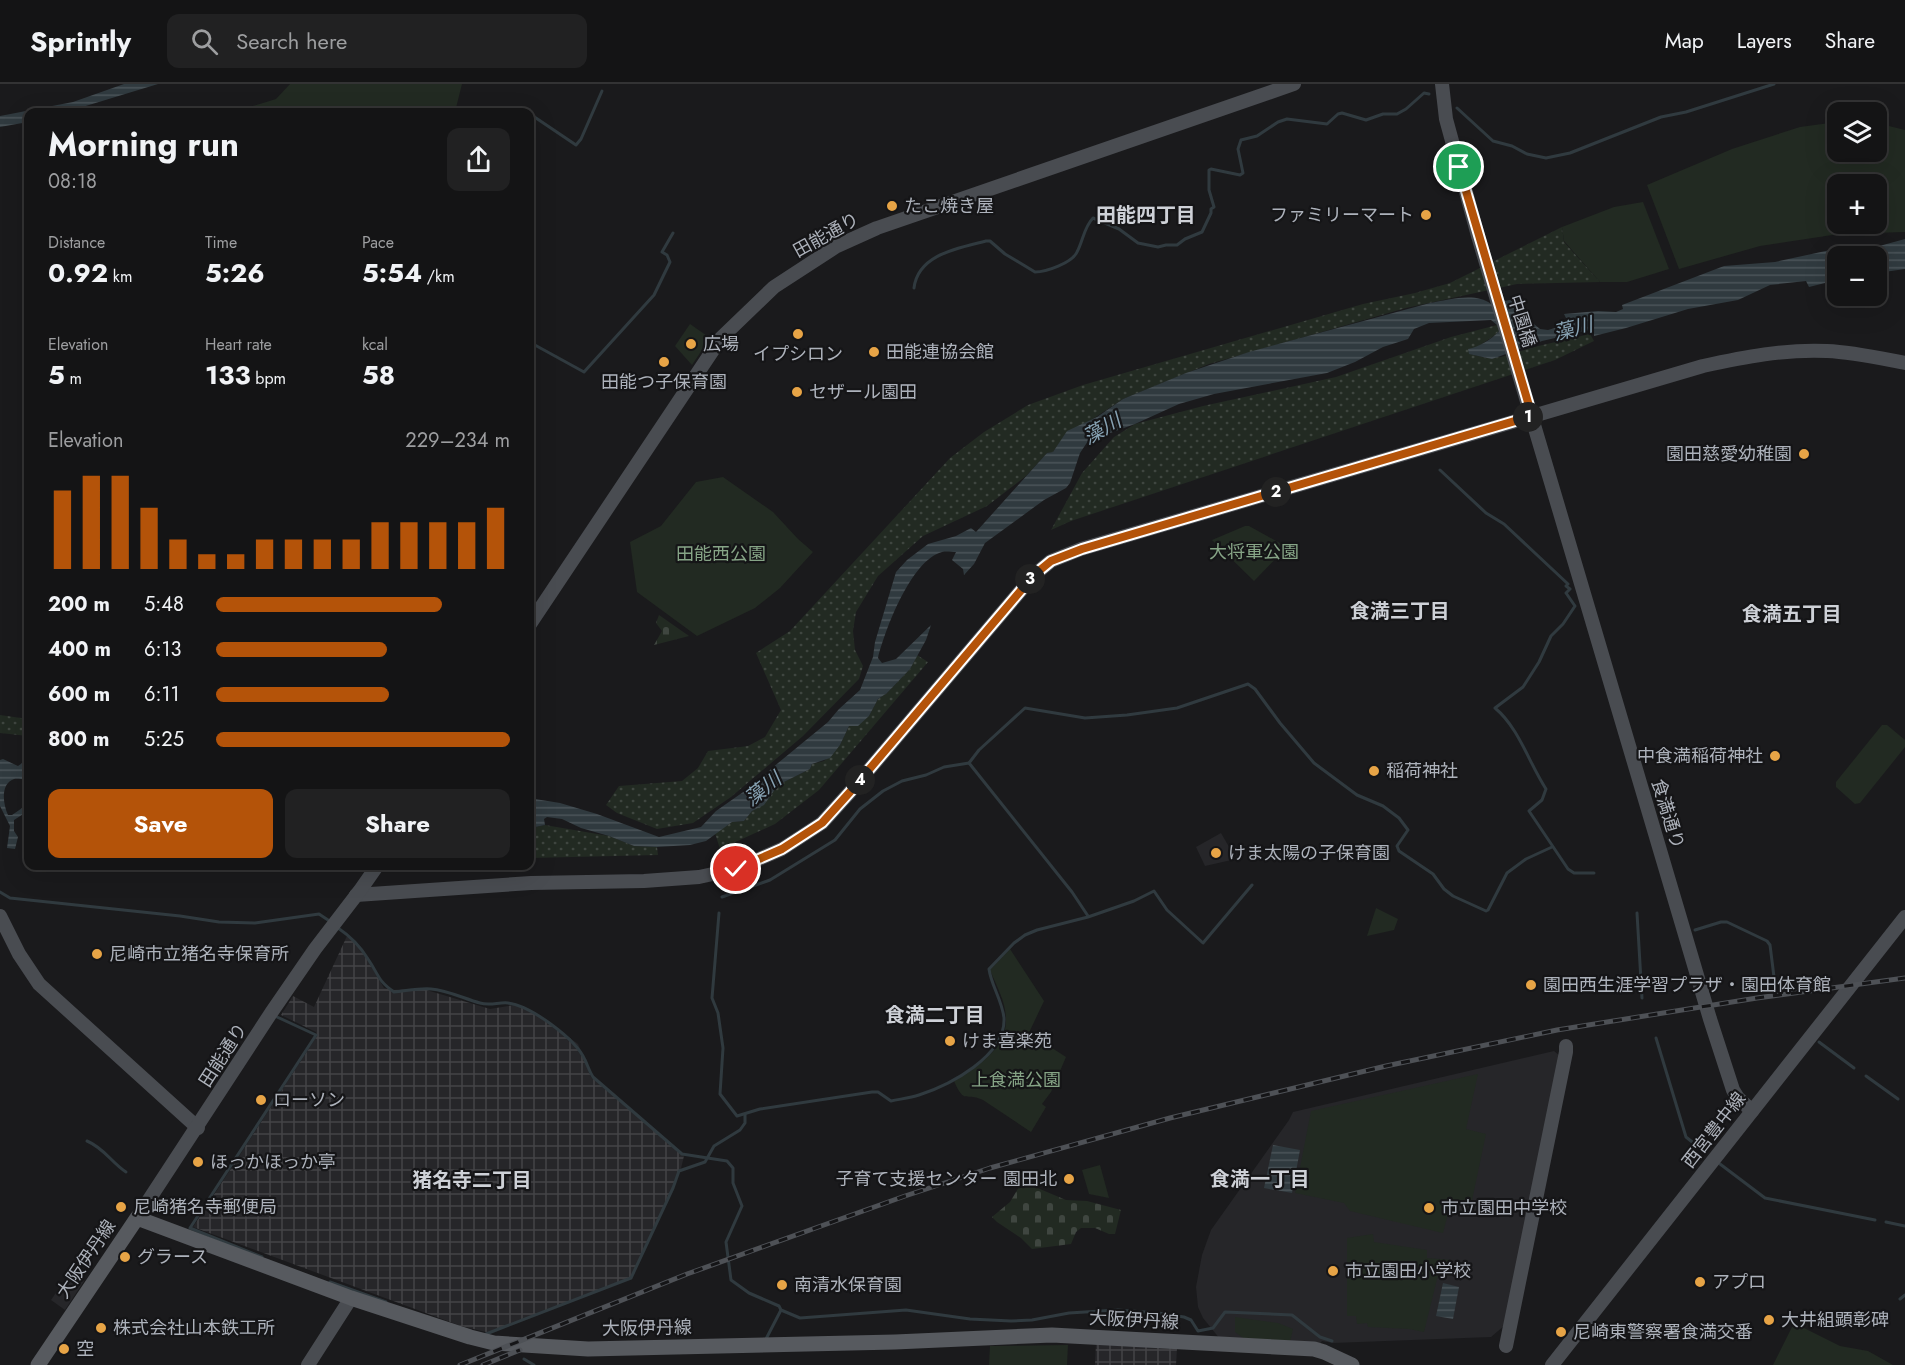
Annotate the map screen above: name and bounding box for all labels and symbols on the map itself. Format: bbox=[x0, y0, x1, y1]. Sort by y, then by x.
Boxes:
pin bbox=[1433, 141, 1484, 192]
place label: たこ焼き屋 bbox=[904, 193, 994, 219]
marker: たこ焼き屋 bbox=[885, 199, 899, 213]
district label: 田能四丁目 bbox=[1096, 201, 1196, 230]
place label: ファミリーマート bbox=[1270, 202, 1414, 228]
street label: 田能通り bbox=[788, 206, 864, 264]
marker: ファミリーマート bbox=[1419, 208, 1433, 222]
street label: 中園橋 bbox=[1502, 291, 1542, 351]
water label: 藻川 bbox=[1550, 310, 1598, 348]
marker: イプシロン bbox=[791, 327, 805, 341]
place label: 広場 bbox=[703, 331, 739, 357]
marker: 広場 bbox=[684, 337, 698, 351]
place label: 田能連協会館 bbox=[886, 339, 994, 365]
place label: イプシロン bbox=[753, 341, 843, 367]
marker: 田能連協会館 bbox=[867, 345, 881, 359]
marker: 田能つ子保育園 bbox=[657, 355, 671, 369]
place label: 田能つ子保育園 bbox=[601, 369, 727, 395]
place label: セザール園田 bbox=[809, 379, 917, 405]
marker: セザール園田 bbox=[790, 385, 804, 399]
pin: 1 bbox=[1513, 402, 1543, 432]
water label: 藻川 bbox=[1077, 405, 1128, 452]
place label: 園田慈愛幼稚園 bbox=[1666, 441, 1792, 467]
marker: 園田慈愛幼稚園 bbox=[1797, 447, 1811, 461]
pin: 2 bbox=[1261, 477, 1291, 507]
park label: 大将軍公園 bbox=[1209, 539, 1299, 565]
park label: 田能西公園 bbox=[676, 541, 766, 567]
pin: 3 bbox=[1015, 564, 1045, 594]
district label: 食満三丁目 bbox=[1350, 597, 1450, 626]
district label: 食満五丁目 bbox=[1742, 600, 1842, 629]
place label: 中食満稲荷神社 bbox=[1637, 743, 1763, 769]
marker: 中食満稲荷神社 bbox=[1768, 749, 1782, 763]
place label: 稲荷神社 bbox=[1386, 758, 1458, 784]
water label: 藻川 bbox=[738, 764, 789, 813]
marker: 稲荷神社 bbox=[1367, 764, 1381, 778]
pin: 4 bbox=[845, 765, 875, 795]
street label: 食満通り bbox=[1645, 776, 1691, 852]
place label: けま太陽の子保育園 bbox=[1228, 840, 1390, 866]
pin bbox=[710, 843, 761, 894]
marker: けま太陽の子保育園 bbox=[1209, 846, 1223, 860]
place label: 尼崎市立猪名寺保育所 bbox=[109, 941, 289, 967]
marker: 尼崎市立猪名寺保育所 bbox=[90, 947, 104, 961]
place label: 園田西生涯学習プラザ・園田体育館 bbox=[1543, 972, 1831, 998]
marker: 園田西生涯学習プラザ・園田体育館 bbox=[1524, 978, 1538, 992]
district label: 食満二丁目 bbox=[885, 1001, 985, 1030]
street label: 田能通り bbox=[192, 1018, 254, 1092]
place label: けま喜楽苑 bbox=[962, 1028, 1052, 1054]
marker: けま喜楽苑 bbox=[943, 1034, 957, 1048]
park label: 上食満公園 bbox=[971, 1067, 1061, 1093]
place label: ローソン bbox=[273, 1087, 345, 1113]
street label: 西宮豊中線 bbox=[1676, 1087, 1752, 1173]
marker: ローソン bbox=[254, 1093, 268, 1107]
place label: ほっかほっか亭 bbox=[210, 1149, 336, 1175]
marker: ほっかほっか亭 bbox=[191, 1155, 205, 1169]
district label: 食満一丁目 bbox=[1210, 1165, 1310, 1194]
district label: 猪名寺二丁目 bbox=[412, 1166, 532, 1195]
place label: 子育て支援センター 園田北 bbox=[836, 1166, 1057, 1192]
marker: 子育て支援センター 園田北 bbox=[1062, 1172, 1076, 1186]
place label: 尼崎猪名寺郵便局 bbox=[133, 1194, 277, 1220]
place label: 市立園田中学校 bbox=[1441, 1195, 1567, 1221]
marker: 尼崎猪名寺郵便局 bbox=[114, 1200, 128, 1214]
marker: 市立園田中学校 bbox=[1422, 1201, 1436, 1215]
street label: 大阪伊丹線 bbox=[50, 1214, 122, 1304]
place label: グラース bbox=[137, 1244, 208, 1270]
marker: グラース bbox=[118, 1250, 132, 1264]
place label: 市立園田小学校 bbox=[1345, 1258, 1471, 1284]
marker: 市立園田小学校 bbox=[1326, 1264, 1340, 1278]
place label: アプロ bbox=[1712, 1269, 1766, 1295]
place label: 南清水保育園 bbox=[794, 1272, 902, 1298]
marker: アプロ bbox=[1693, 1275, 1707, 1289]
marker: 南清水保育園 bbox=[775, 1278, 789, 1292]
street label: 大阪伊丹線 bbox=[1088, 1305, 1180, 1335]
place label: 大井組顕彰碑 bbox=[1781, 1307, 1889, 1333]
marker: 大井組顕彰碑 bbox=[1762, 1313, 1776, 1327]
street label: 大阪伊丹線 bbox=[602, 1314, 692, 1342]
place label: 株式会社山本鉄工所 bbox=[113, 1315, 275, 1341]
place label: 尼崎東警察署食満交番 bbox=[1573, 1319, 1753, 1345]
marker: 株式会社山本鉄工所 bbox=[94, 1321, 108, 1335]
marker: 尼崎東警察署食満交番 bbox=[1554, 1325, 1568, 1339]
place label: 空 bbox=[76, 1336, 94, 1362]
marker: 空 bbox=[57, 1342, 71, 1356]

